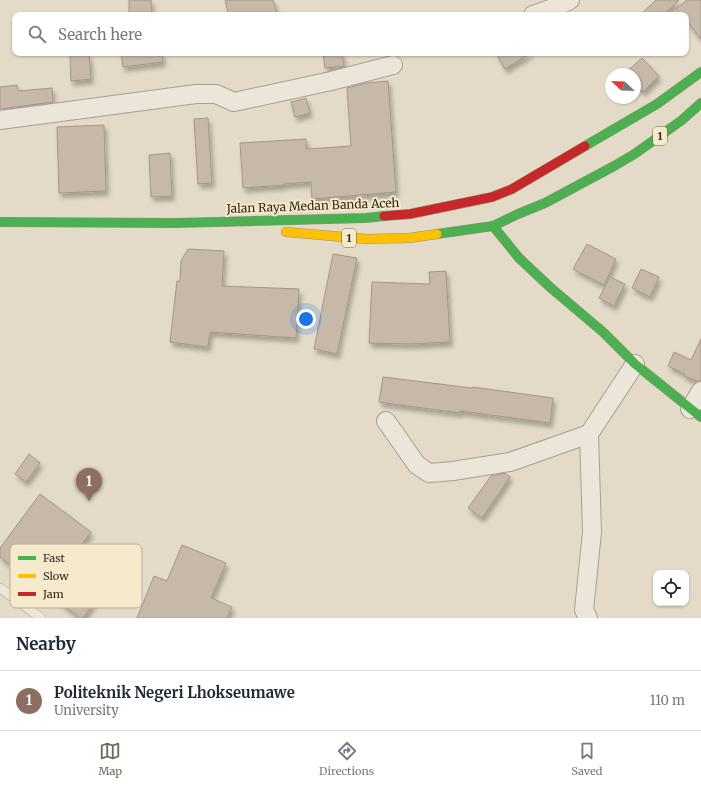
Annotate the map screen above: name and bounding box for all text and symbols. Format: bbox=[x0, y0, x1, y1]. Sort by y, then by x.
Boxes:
search box bbox=[12, 12, 689, 56]
icon: search bbox=[26, 23, 48, 45]
text: Search here bbox=[58, 25, 142, 44]
north arrow bbox=[605, 68, 641, 104]
road number: 1 bbox=[653, 127, 667, 145]
street label: Jalan Raya Medan Banda Aceh bbox=[225, 195, 400, 216]
road number: 1 bbox=[342, 229, 356, 247]
your location bbox=[296, 309, 316, 329]
pin: 1 bbox=[76, 468, 102, 501]
legend bbox=[10, 544, 142, 608]
text: Fast bbox=[43, 551, 66, 565]
text: Slow bbox=[43, 569, 69, 583]
map controls bbox=[653, 570, 689, 606]
button: locate bbox=[653, 570, 689, 606]
text: Jam bbox=[42, 587, 64, 601]
text: Nearby bbox=[16, 633, 76, 655]
text: Politeknik Negeri Lhokseumawe bbox=[54, 683, 295, 702]
text: 1 bbox=[26, 692, 32, 709]
text: 110 m bbox=[650, 692, 685, 709]
text: University bbox=[54, 702, 119, 719]
tab: Map bbox=[99, 740, 122, 778]
tab: Directions bbox=[319, 740, 374, 778]
tab: Saved bbox=[571, 740, 602, 778]

